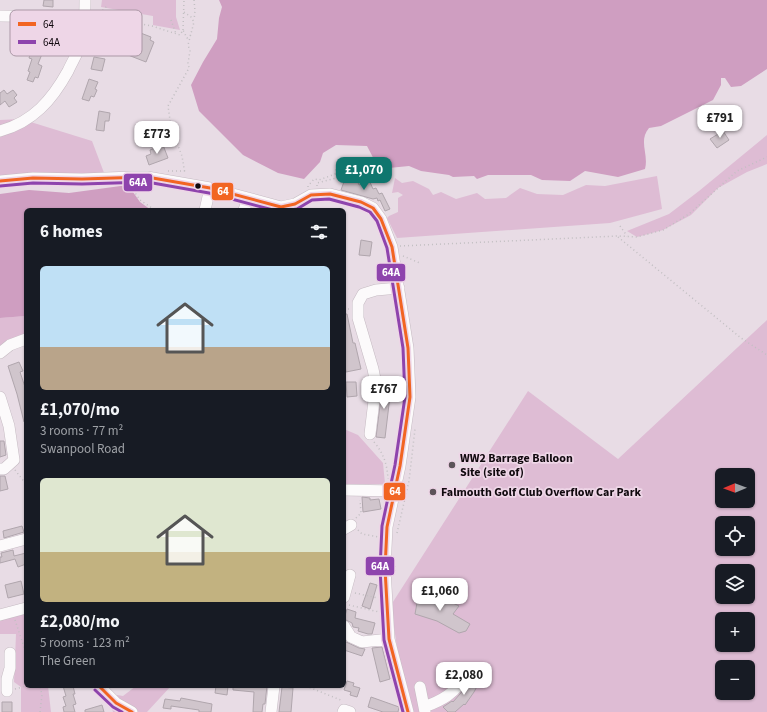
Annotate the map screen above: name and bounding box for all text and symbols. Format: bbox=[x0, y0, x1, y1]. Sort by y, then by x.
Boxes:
legend bbox=[10, 10, 142, 56]
text: 64 bbox=[43, 17, 54, 32]
text: 64A bbox=[43, 35, 60, 50]
pin: £791 bbox=[696, 105, 744, 139]
text: £791 bbox=[706, 109, 734, 127]
pin: £773 bbox=[133, 121, 181, 155]
text: £773 bbox=[143, 125, 171, 143]
pin: £1,070 bbox=[331, 157, 397, 191]
text: £1,070 bbox=[345, 161, 383, 179]
line badge: 64A bbox=[123, 173, 153, 192]
text: 64A bbox=[129, 175, 148, 190]
unlabelled marker bbox=[193, 181, 203, 191]
line badge: 64 bbox=[211, 182, 234, 201]
text: 64 bbox=[217, 184, 229, 199]
text: 6 homes bbox=[40, 220, 102, 244]
icon: filters bbox=[308, 221, 330, 243]
line badge: 64A bbox=[376, 263, 406, 282]
text: 64A bbox=[382, 265, 401, 280]
icon: home bbox=[149, 292, 221, 364]
pin: £767 bbox=[360, 376, 408, 410]
text: £767 bbox=[370, 380, 398, 398]
text: £1,070/mo bbox=[40, 398, 120, 422]
text: 3 rooms · 77 m² bbox=[40, 422, 123, 440]
text: Swanpool Road bbox=[40, 440, 125, 458]
place label: WW2 Barrage Balloon Site (site of) bbox=[460, 450, 573, 481]
marker: WW2 Barrage Balloon Site (site of) bbox=[447, 460, 457, 470]
north arrow bbox=[715, 468, 755, 508]
map controls bbox=[715, 468, 755, 700]
line badge: 64 bbox=[383, 482, 406, 501]
text: 64 bbox=[389, 484, 401, 499]
place label: Falmouth Golf Club Overflow Car Park bbox=[441, 484, 641, 501]
marker: Falmouth Golf Club Overflow Car Park bbox=[428, 487, 438, 497]
icon: home bbox=[149, 504, 221, 576]
button: locate bbox=[715, 516, 755, 556]
line badge: 64A bbox=[365, 556, 395, 576]
text: 64A bbox=[371, 559, 390, 574]
button: layers bbox=[715, 564, 755, 604]
pin: £1,060 bbox=[407, 578, 473, 612]
text: £1,060 bbox=[421, 582, 459, 600]
text: £2,080/mo bbox=[40, 610, 120, 634]
button: + bbox=[715, 612, 755, 652]
text: 5 rooms · 123 m² bbox=[40, 634, 130, 652]
text: The Green bbox=[40, 652, 96, 670]
button: − bbox=[715, 660, 755, 700]
pin: £2,080 bbox=[431, 662, 497, 696]
text: £2,080 bbox=[445, 666, 483, 684]

